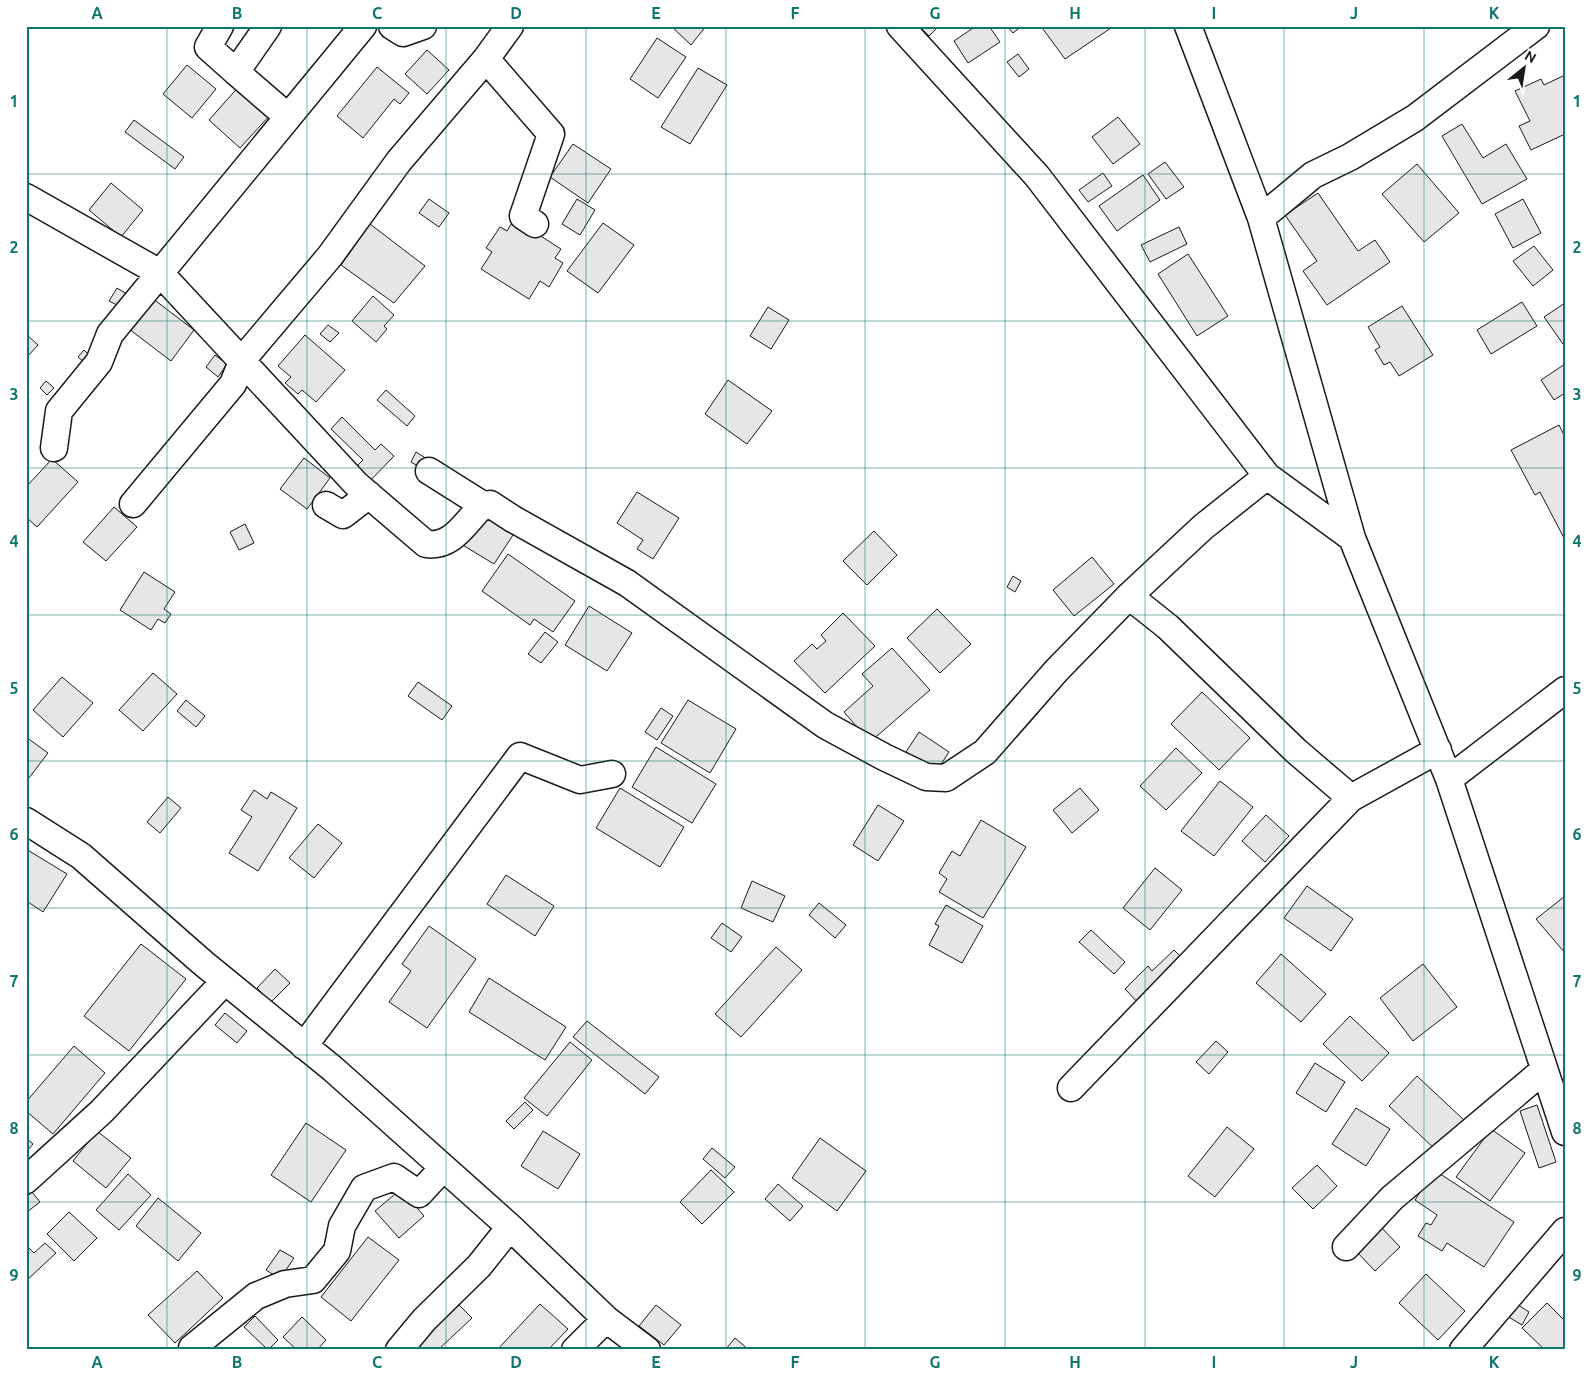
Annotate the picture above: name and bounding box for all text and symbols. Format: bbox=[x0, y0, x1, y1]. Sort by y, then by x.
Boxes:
text: A bbox=[91, 4, 103, 22]
text: B bbox=[232, 4, 242, 22]
text: C bbox=[372, 4, 382, 22]
text: D bbox=[510, 4, 522, 22]
text: E bbox=[651, 4, 661, 22]
text: F bbox=[791, 4, 800, 22]
text: G bbox=[929, 4, 941, 22]
text: H bbox=[1069, 4, 1081, 22]
text: I bbox=[1212, 4, 1216, 22]
text: J bbox=[1350, 4, 1358, 22]
text: K bbox=[1489, 4, 1500, 22]
north arrow bbox=[1498, 42, 1548, 92]
text: N bbox=[1522, 47, 1539, 66]
text: 1 bbox=[9, 92, 19, 110]
text: 1 bbox=[1572, 92, 1582, 110]
text: 2 bbox=[9, 238, 19, 256]
text: 2 bbox=[1572, 238, 1582, 256]
text: 3 bbox=[9, 385, 19, 403]
text: 3 bbox=[1572, 385, 1582, 403]
text: 4 bbox=[9, 532, 19, 550]
text: 4 bbox=[1572, 532, 1582, 550]
text: 5 bbox=[9, 679, 19, 697]
text: 5 bbox=[1572, 679, 1582, 697]
text: 6 bbox=[9, 825, 19, 843]
text: 6 bbox=[1572, 825, 1582, 843]
text: 7 bbox=[9, 972, 19, 990]
text: 7 bbox=[1572, 972, 1582, 990]
text: 8 bbox=[9, 1119, 19, 1137]
text: 8 bbox=[1572, 1119, 1582, 1137]
text: 9 bbox=[9, 1266, 19, 1284]
text: 9 bbox=[1572, 1266, 1582, 1284]
text: A bbox=[91, 1353, 103, 1371]
text: B bbox=[232, 1353, 242, 1371]
text: C bbox=[372, 1353, 382, 1371]
text: D bbox=[510, 1353, 522, 1371]
text: E bbox=[651, 1353, 661, 1371]
text: F bbox=[791, 1353, 800, 1371]
text: G bbox=[929, 1353, 941, 1371]
text: H bbox=[1069, 1353, 1081, 1371]
text: I bbox=[1212, 1353, 1216, 1371]
text: J bbox=[1350, 1353, 1358, 1371]
text: K bbox=[1489, 1353, 1500, 1371]

